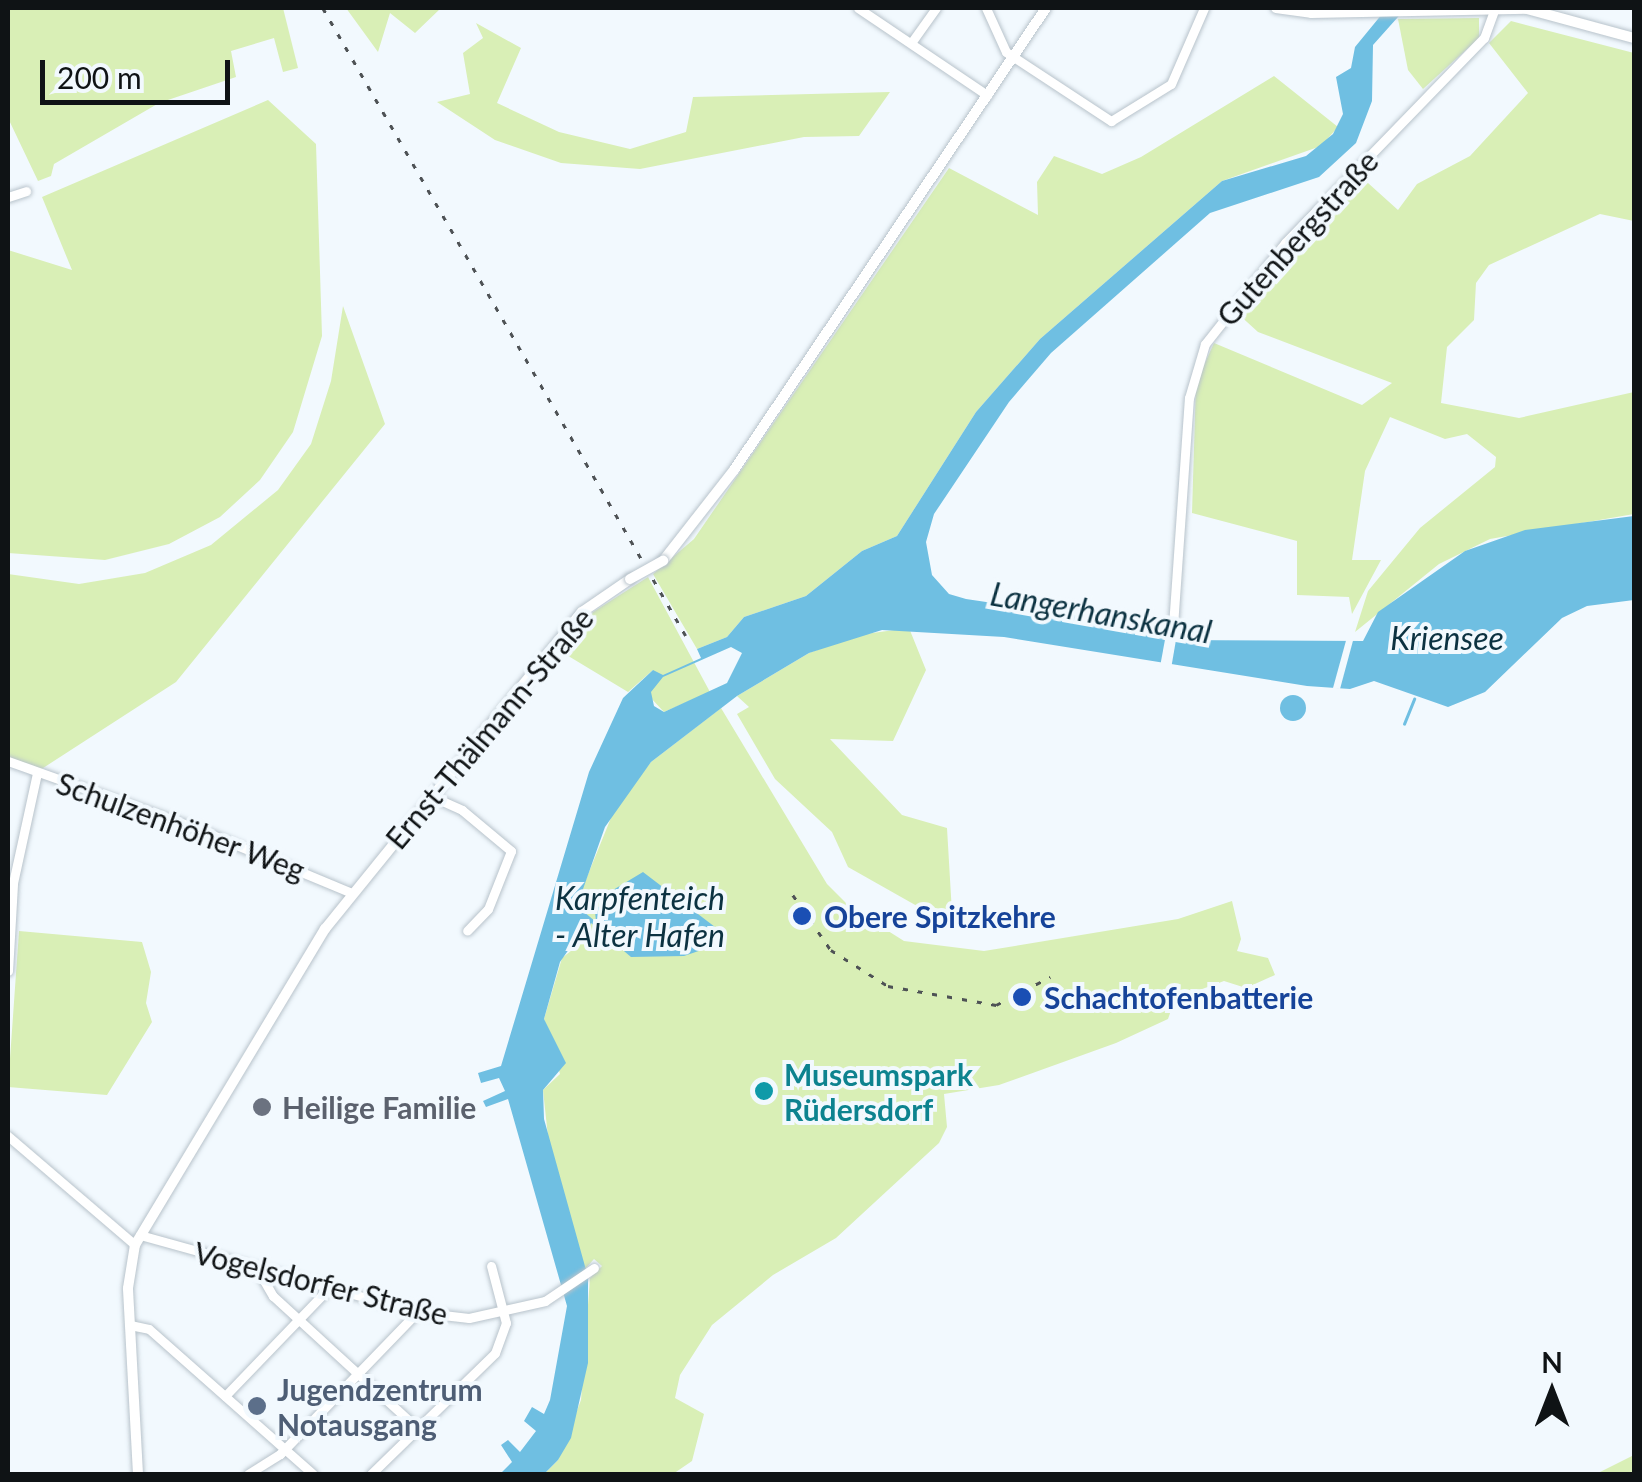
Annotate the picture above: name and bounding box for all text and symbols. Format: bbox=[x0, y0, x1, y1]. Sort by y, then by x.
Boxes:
scale bar bbox=[45, 40, 235, 102]
text: 200 m bbox=[57, 59, 142, 95]
street label: Gutenbergstraße bbox=[1209, 143, 1385, 333]
water label: Langerhanskanal bbox=[988, 575, 1214, 651]
street label: Ernst-Thälmann-Straße bbox=[378, 600, 600, 856]
water label: Kriensee bbox=[1390, 619, 1504, 657]
street label: Schulzenhöher Weg bbox=[51, 764, 311, 888]
water label: Karpfenteich - Alter Hafen bbox=[554, 880, 726, 955]
place label: Obere Spitzkehre bbox=[824, 898, 1056, 934]
marker: Obere Spitzkehre bbox=[789, 903, 815, 929]
place label: Schachtofenbatterie bbox=[1044, 979, 1313, 1015]
marker: Schachtofenbatterie bbox=[1009, 984, 1035, 1010]
place label: Museumspark Rüdersdorf bbox=[784, 1056, 973, 1126]
marker: Museumspark Rüdersdorf bbox=[753, 1080, 775, 1102]
place label: Heilige Familie bbox=[282, 1089, 476, 1125]
marker: Heilige Familie bbox=[251, 1096, 273, 1118]
street label: Vogelsdorfer Straße bbox=[190, 1234, 452, 1332]
north arrow bbox=[1502, 1342, 1602, 1442]
text: N bbox=[1541, 1345, 1563, 1379]
place label: Jugendzentrum Notausgang bbox=[277, 1371, 483, 1442]
marker: Jugendzentrum Notausgang bbox=[246, 1395, 268, 1417]

